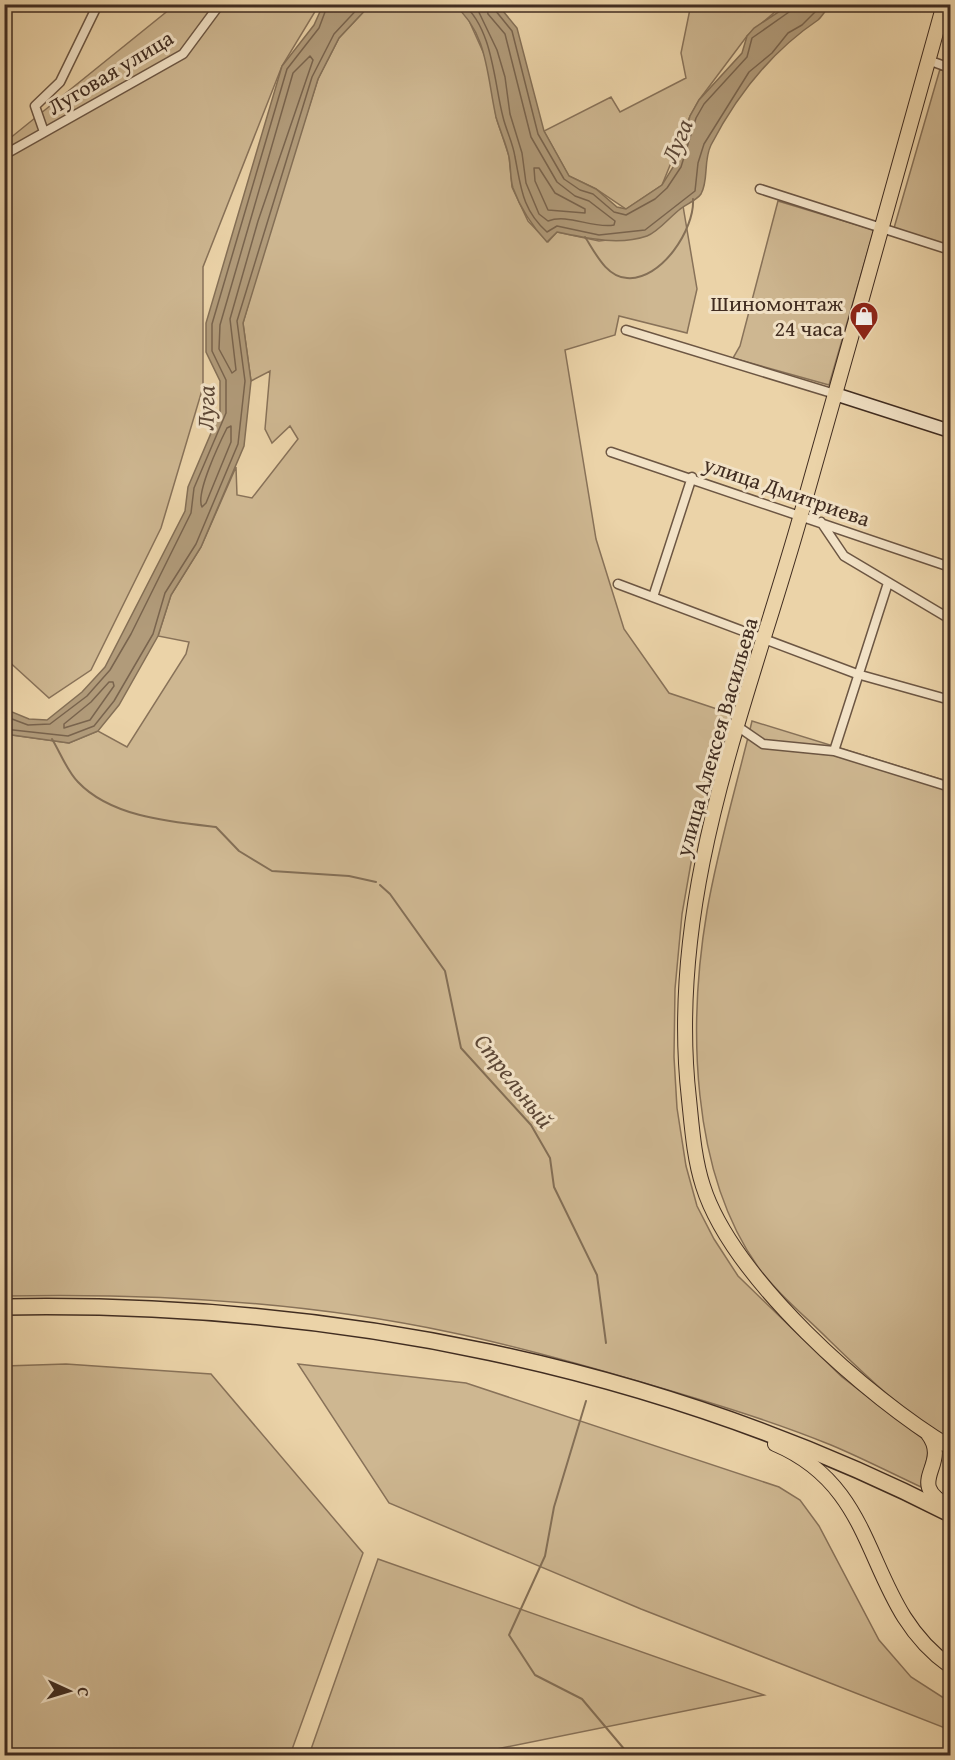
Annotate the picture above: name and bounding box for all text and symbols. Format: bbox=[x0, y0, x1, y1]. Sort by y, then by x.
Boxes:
street label: Луговая улица bbox=[41, 21, 180, 122]
water label: Луга bbox=[652, 113, 701, 168]
place label: Шиномонтаж 24 часа bbox=[711, 287, 844, 344]
shop icon: Шиномонтаж 24 часа bbox=[848, 300, 880, 342]
water label: Луга bbox=[188, 385, 223, 431]
street label: улица Дмитриева bbox=[698, 447, 875, 535]
street label: улица Алексея Васильева bbox=[666, 613, 766, 861]
water label: Стрельный bbox=[466, 1026, 563, 1136]
north arrow bbox=[39, 1661, 99, 1721]
text: С bbox=[72, 1687, 96, 1697]

